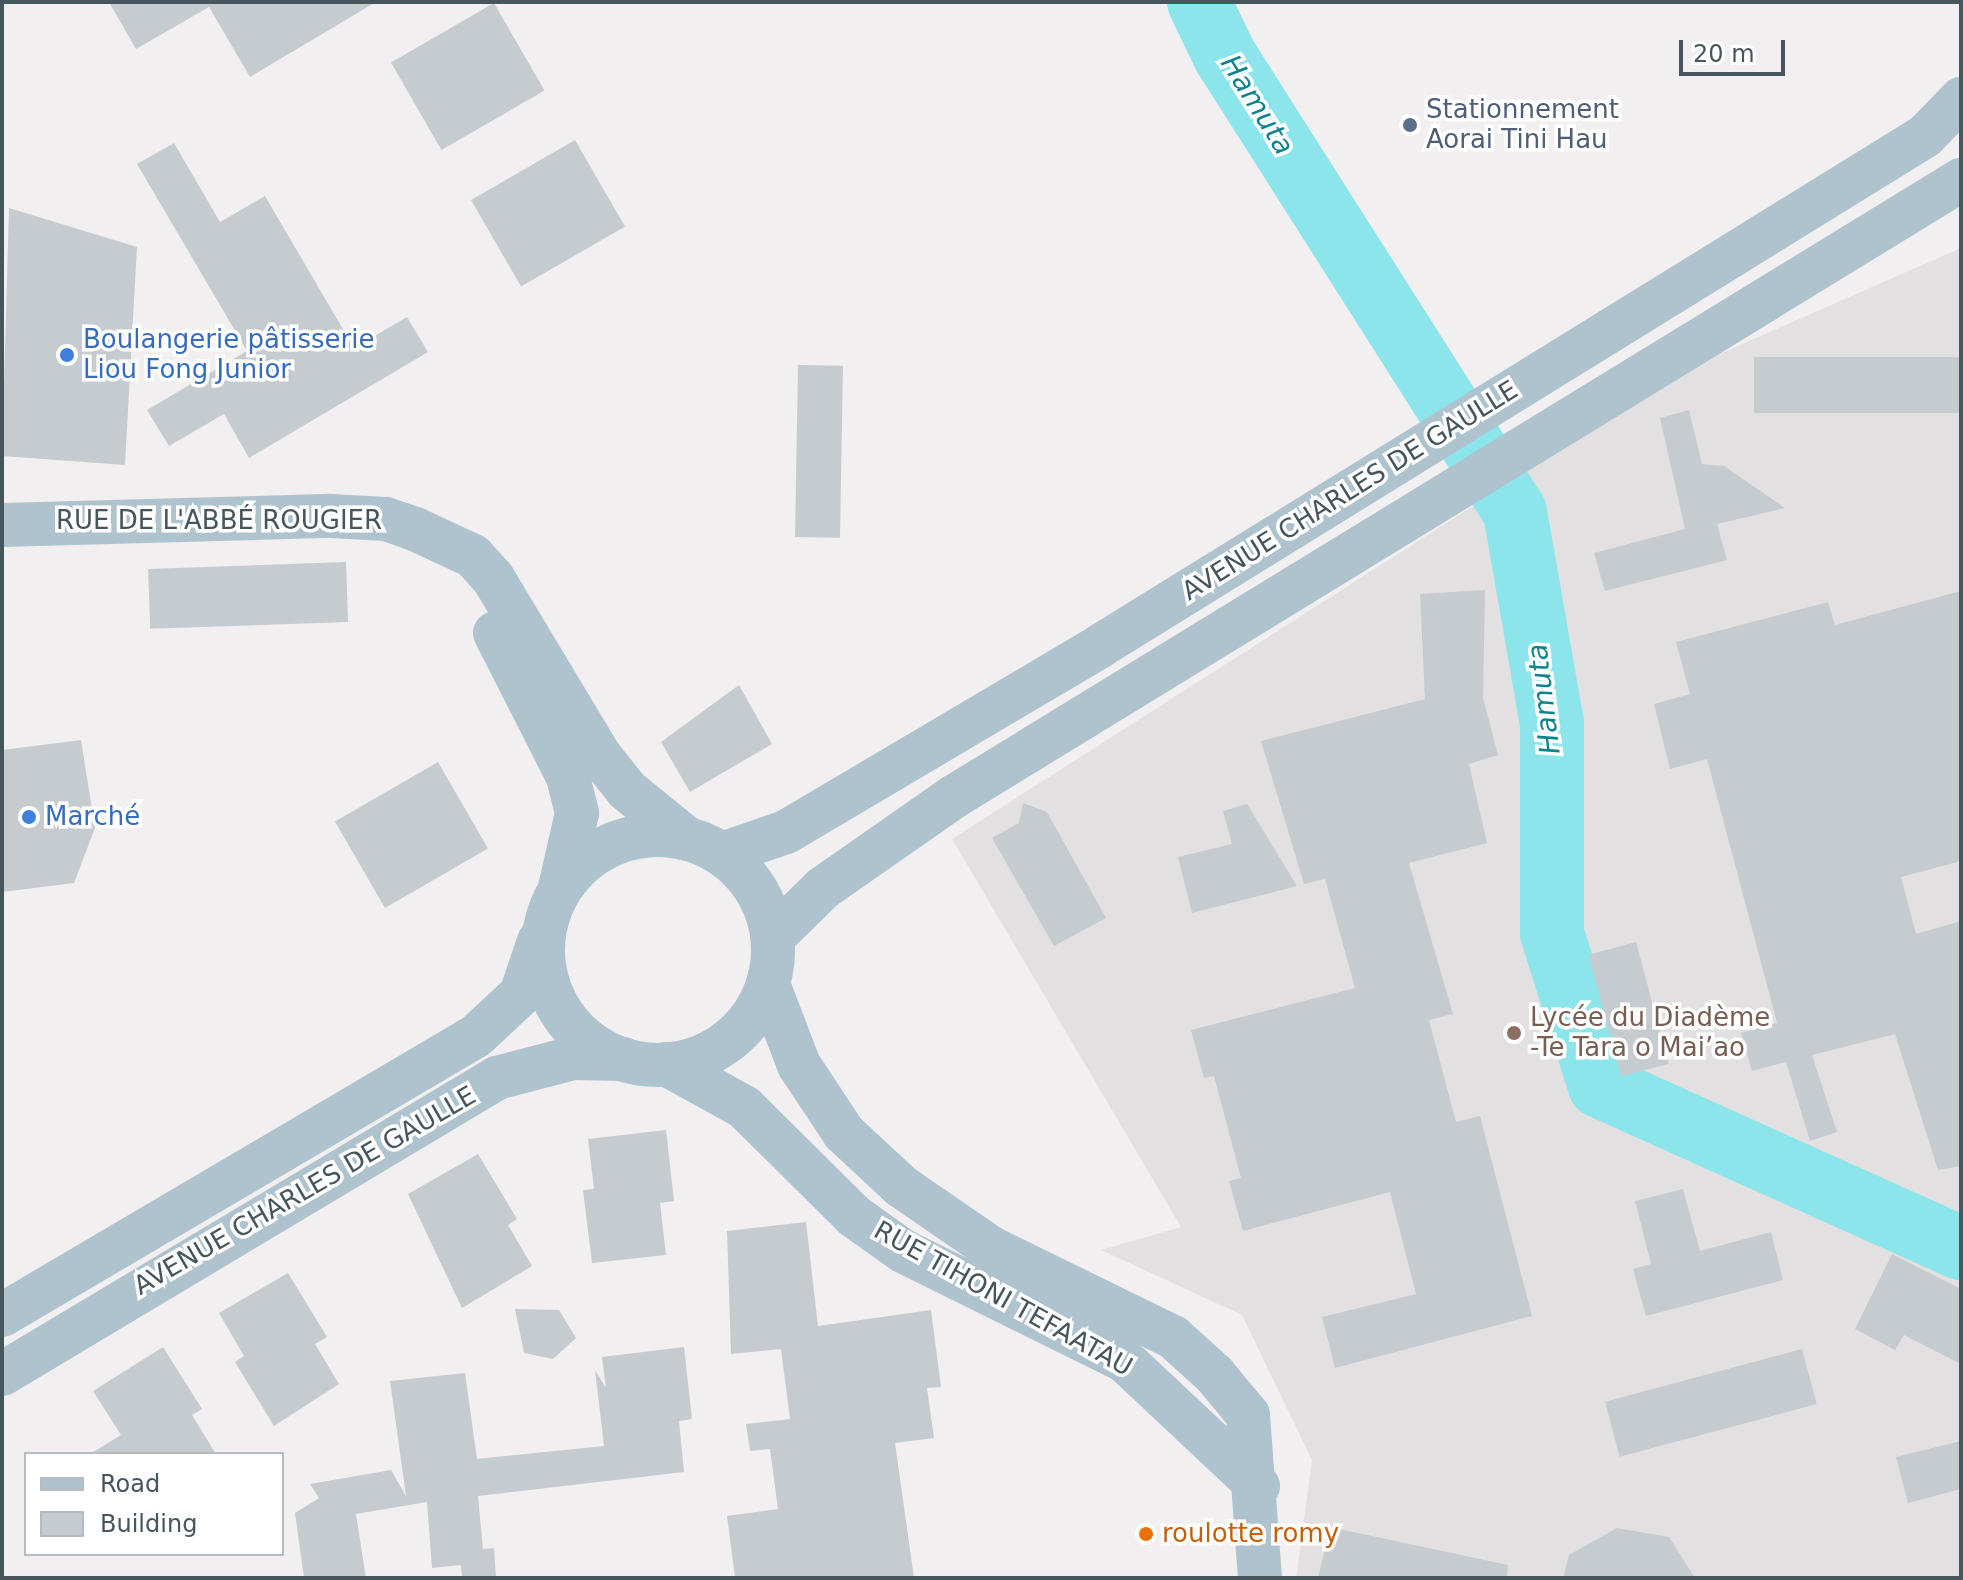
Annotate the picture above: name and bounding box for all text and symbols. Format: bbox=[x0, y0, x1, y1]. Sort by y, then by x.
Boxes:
scale bar bbox=[1683, 24, 1789, 74]
text: 20 m bbox=[1693, 40, 1755, 68]
water label: Hamuta bbox=[1213, 49, 1301, 161]
place label: Stationnement Aorai Tini Hau bbox=[1426, 94, 1619, 156]
marker: Stationnement Aorai Tini Hau bbox=[1401, 116, 1419, 134]
place label: Boulangerie pâtisserie Liou Fong Junior bbox=[83, 324, 374, 386]
marker: Boulangerie pâtisserie Liou Fong Junior bbox=[58, 346, 76, 364]
street label: AVENUE CHARLES DE GAULLE bbox=[1176, 374, 1524, 608]
street label: RUE DE L'ABBÉ ROUGIER bbox=[56, 505, 382, 537]
water label: Hamuta bbox=[1521, 642, 1567, 756]
place label: Marché bbox=[45, 801, 140, 833]
marker: Marché bbox=[20, 808, 38, 826]
place label: Lycée du Diadème -Te Tara o Mai’ao bbox=[1530, 1002, 1770, 1064]
marker: Lycée du Diadème -Te Tara o Mai’ao bbox=[1505, 1024, 1523, 1042]
street label: AVENUE CHARLES DE GAULLE bbox=[128, 1080, 482, 1302]
street label: RUE TIHONI TEFAATAU bbox=[868, 1215, 1138, 1383]
legend bbox=[24, 1452, 284, 1556]
text: Road bbox=[100, 1470, 160, 1498]
text: Building bbox=[100, 1510, 197, 1538]
place label: roulotte romy bbox=[1162, 1518, 1339, 1550]
marker: roulotte romy bbox=[1137, 1525, 1155, 1543]

